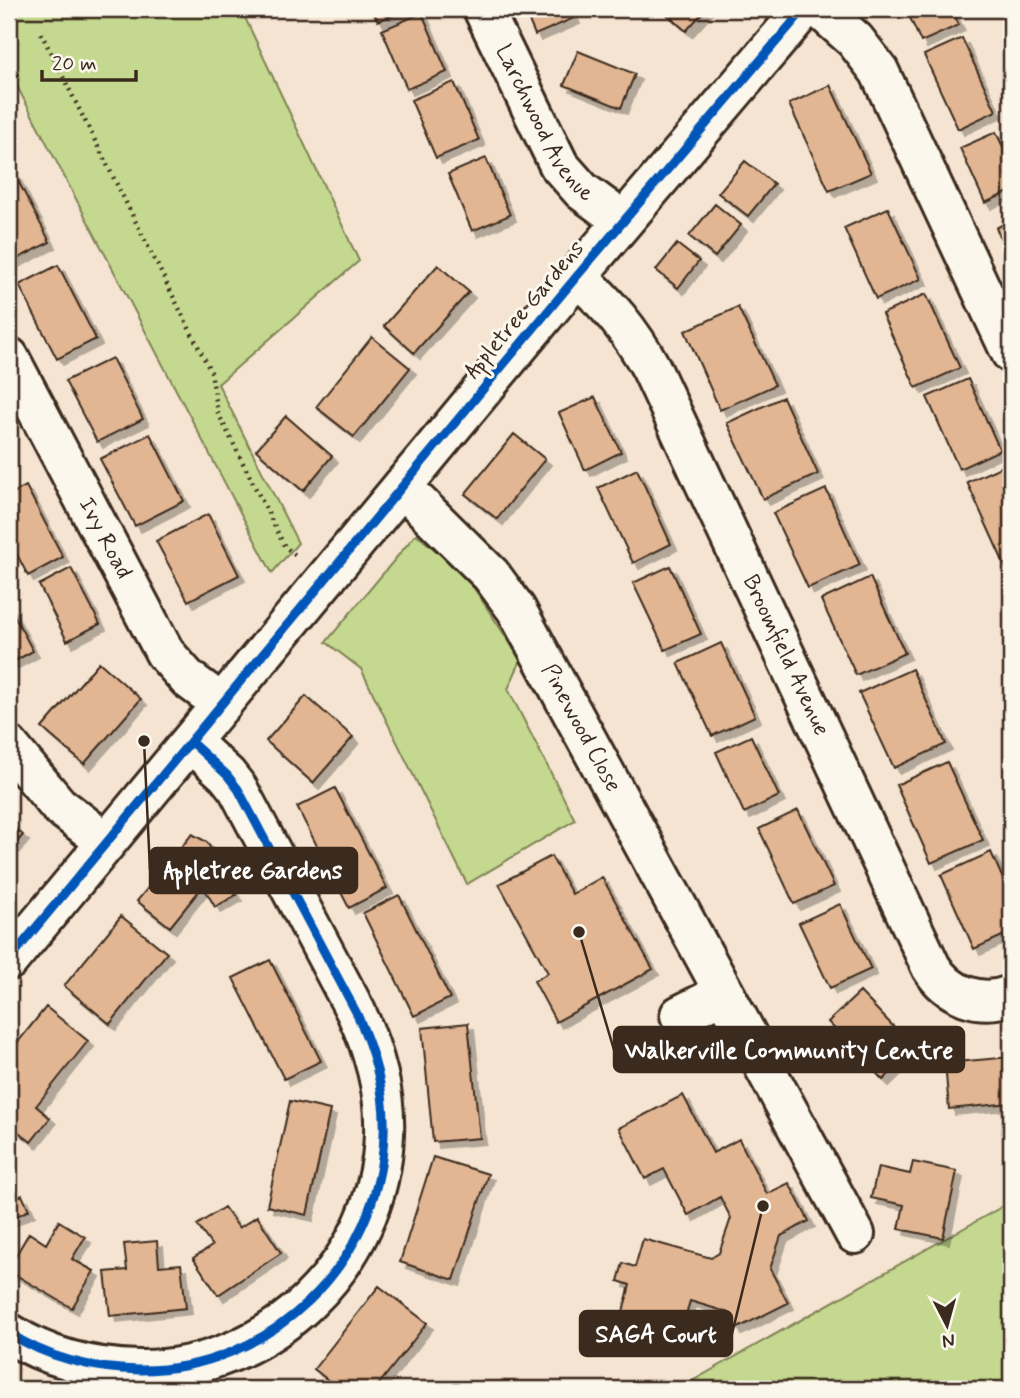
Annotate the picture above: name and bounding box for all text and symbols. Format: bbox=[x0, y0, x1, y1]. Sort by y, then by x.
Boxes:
scale bar bbox=[42, 38, 136, 82]
street label: Larchwood Avenue bbox=[488, 40, 599, 209]
text: 20 m bbox=[52, 50, 97, 78]
street label: Appletree Gardens bbox=[458, 235, 592, 386]
street label: Ivy Road bbox=[71, 492, 138, 584]
street label: Broomfield Avenue bbox=[735, 570, 836, 741]
street label: Pinewood Close bbox=[534, 659, 628, 798]
callout: Appletree Gardens bbox=[150, 848, 357, 893]
text: Appletree Gardens bbox=[163, 856, 343, 890]
callout: Walkerville Community Centre bbox=[614, 1027, 964, 1072]
text: Walkerville Community Centre bbox=[624, 1036, 953, 1067]
north arrow bbox=[912, 1290, 982, 1360]
callout: SAGA Court bbox=[580, 1311, 732, 1356]
text: SAGA Court bbox=[595, 1320, 717, 1351]
text: N bbox=[941, 1327, 956, 1354]

